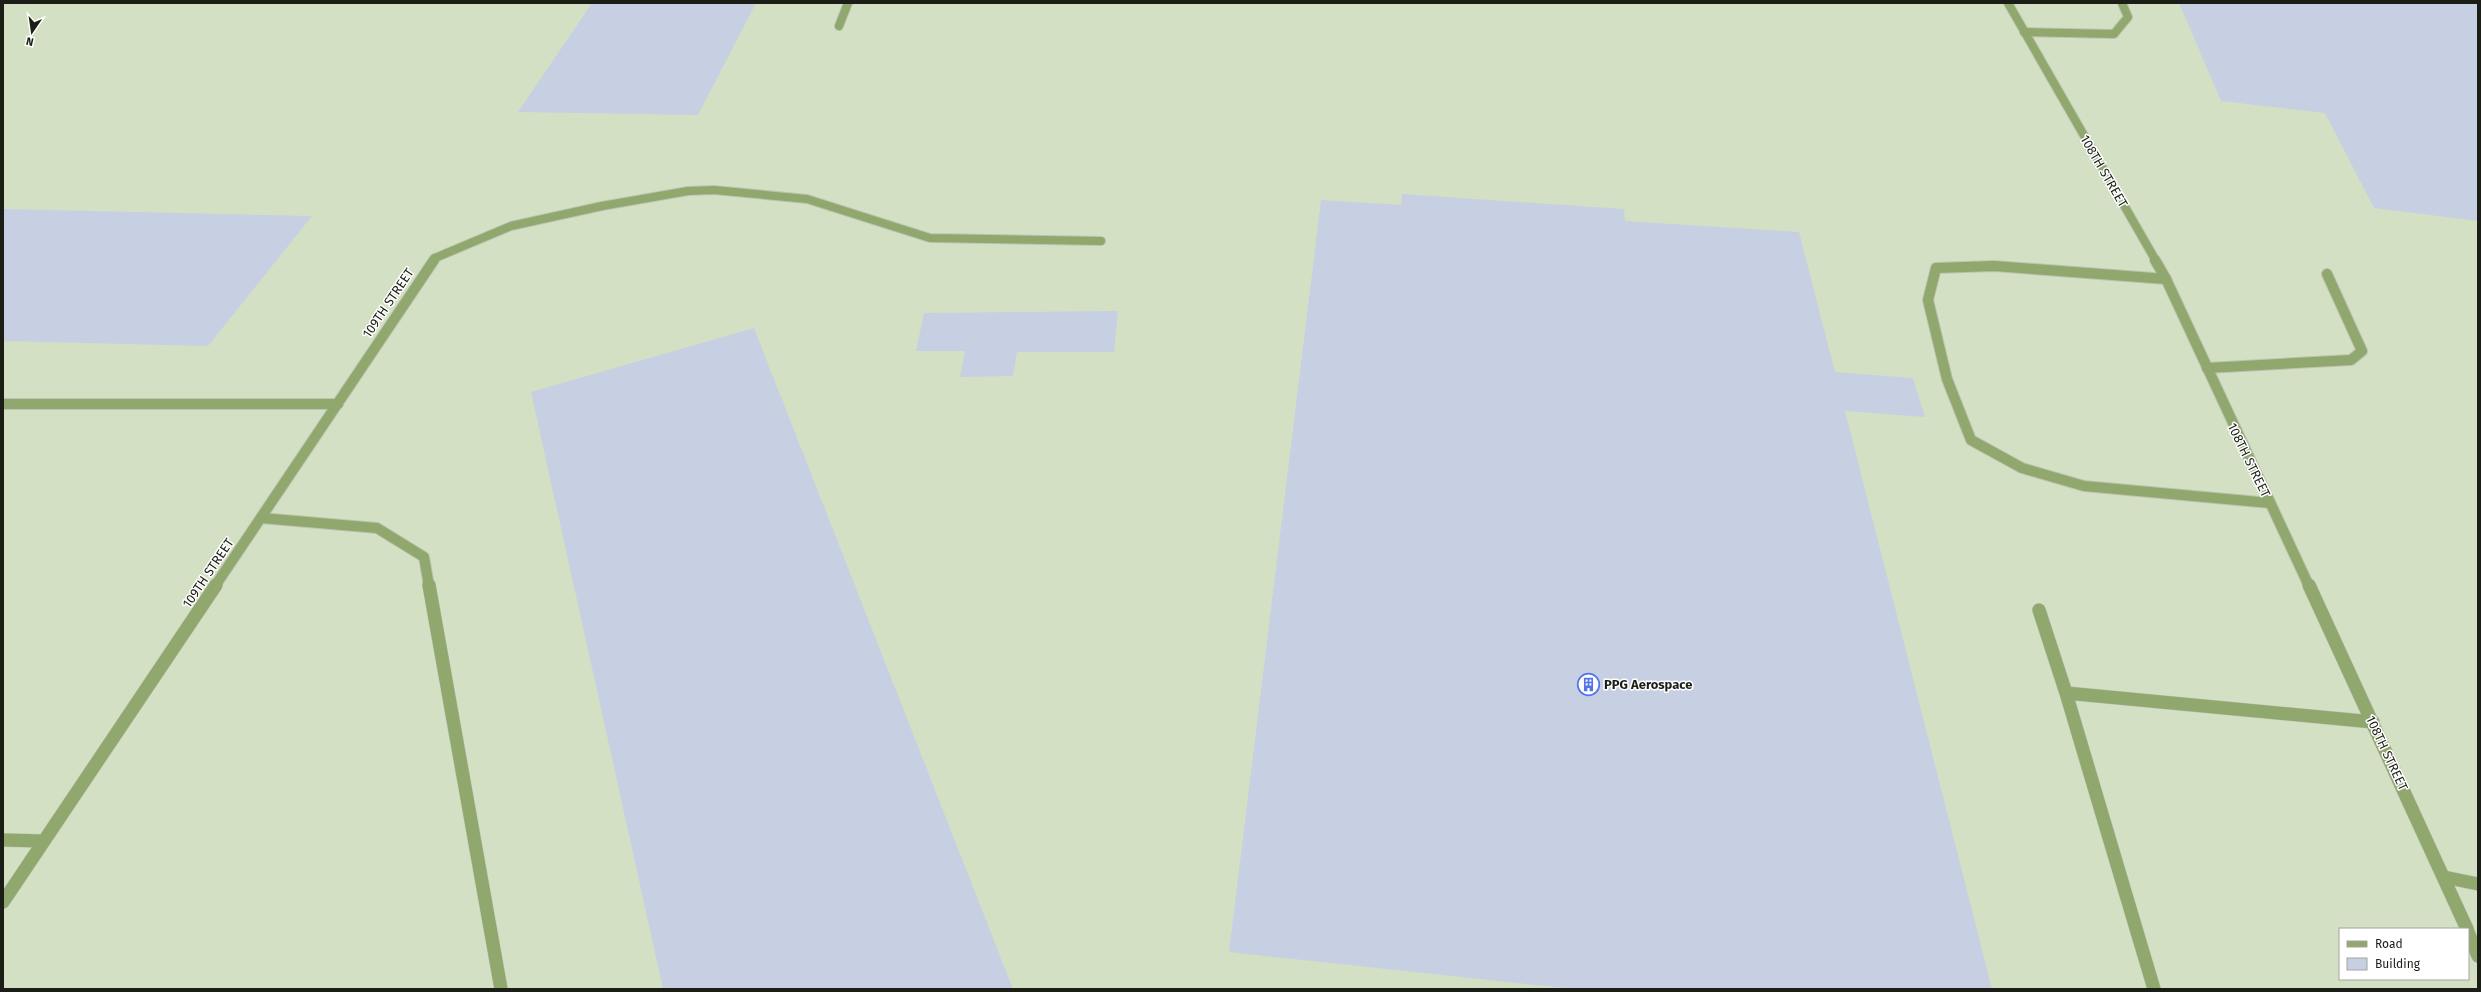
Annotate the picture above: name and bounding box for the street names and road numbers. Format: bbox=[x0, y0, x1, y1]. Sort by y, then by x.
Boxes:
street label: 108TH STREET bbox=[2077, 132, 2131, 210]
street label: 109TH STREET bbox=[359, 265, 417, 340]
street label: 108TH STREET bbox=[2225, 420, 2274, 500]
street label: 109TH STREET bbox=[179, 535, 237, 610]
street label: 108TH STREET bbox=[2363, 713, 2411, 793]

